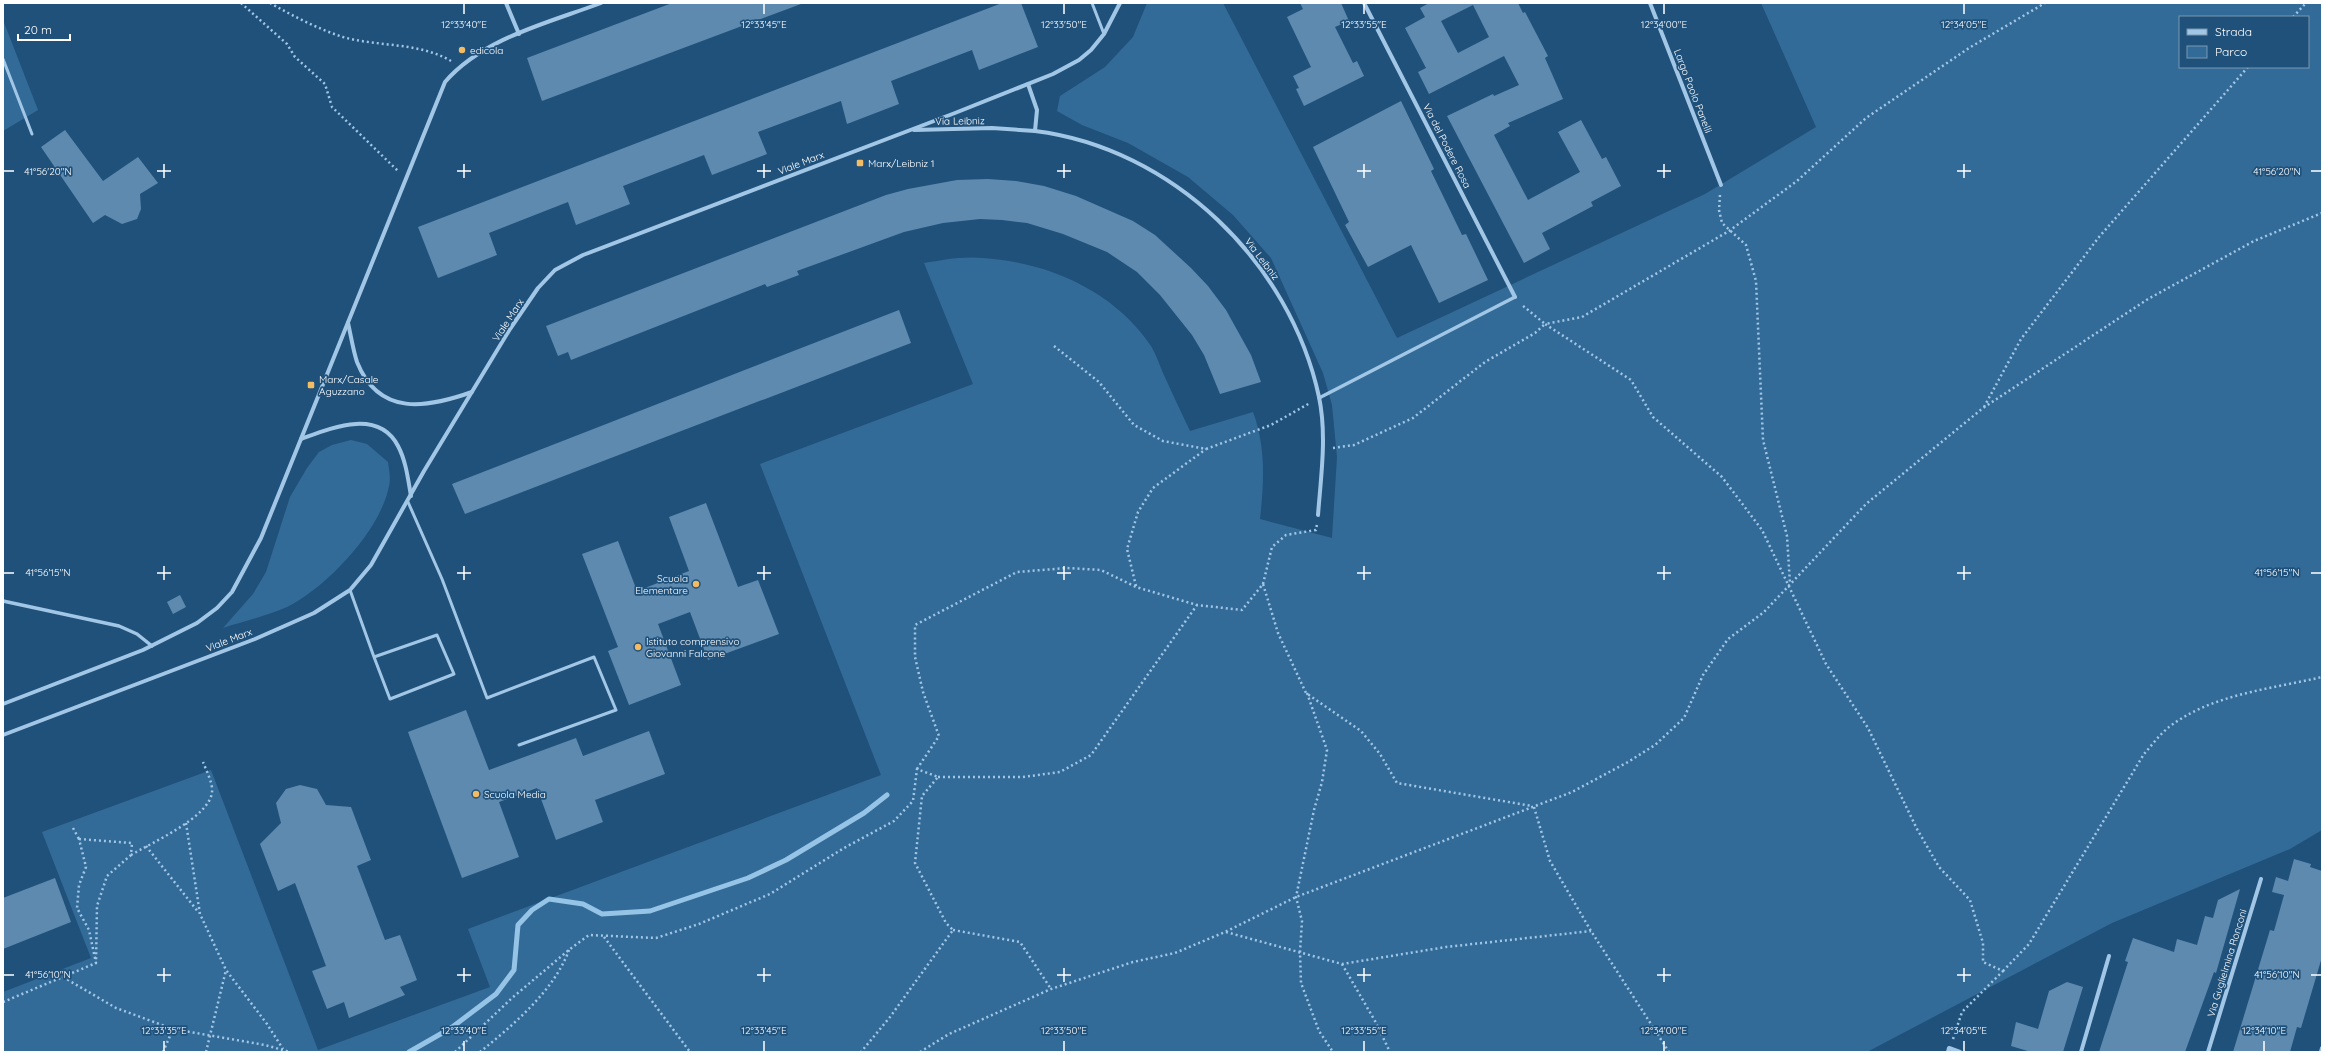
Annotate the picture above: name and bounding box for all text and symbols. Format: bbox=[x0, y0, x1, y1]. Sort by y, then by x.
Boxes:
scale bar bbox=[18, 16, 70, 42]
legend bbox=[2179, 16, 2309, 68]
text: 12°33'40"E bbox=[441, 18, 487, 31]
text: 12°33'45"E bbox=[741, 18, 787, 31]
text: 12°33'50"E bbox=[1041, 18, 1087, 31]
text: 12°33'55"E bbox=[1341, 18, 1387, 31]
text: 12°34'00"E bbox=[1641, 18, 1688, 31]
text: 12°34'05"E bbox=[1941, 18, 1987, 31]
text: 20 m bbox=[24, 22, 52, 37]
text: Strada bbox=[2215, 24, 2252, 39]
place label: edicola bbox=[470, 44, 503, 57]
text: Parco bbox=[2215, 44, 2247, 59]
marker: edicola bbox=[457, 45, 467, 55]
street label: Largo Paolo Panelli bbox=[1671, 47, 1715, 135]
street label: Via del Podere Rosa bbox=[1420, 101, 1474, 191]
street label: Via Leibniz bbox=[935, 114, 985, 128]
street label: Viale Marx bbox=[776, 148, 826, 178]
place label: Marx/Leibniz 1 bbox=[868, 157, 935, 170]
marker: Marx/Leibniz 1 bbox=[855, 158, 865, 168]
text: 41°56'20"N bbox=[24, 165, 72, 178]
text: 41°56'20"N bbox=[2253, 165, 2301, 178]
street label: Via Leibniz bbox=[1242, 235, 1282, 283]
street label: Viale Marx bbox=[489, 296, 527, 344]
place label: Marx/Casale Aguzzano bbox=[319, 373, 379, 398]
marker: Marx/Casale Aguzzano bbox=[306, 380, 316, 390]
text: 41°56'15"N bbox=[25, 566, 71, 579]
text: 41°56'15"N bbox=[2254, 566, 2300, 579]
place label: Scuola Elementare bbox=[635, 572, 688, 597]
marker: Scuola Elementare bbox=[691, 579, 701, 589]
street label: Viale Marx bbox=[204, 625, 254, 655]
place label: Istituto comprensivo Giovanni Falcone bbox=[646, 635, 739, 660]
marker: Istituto comprensivo Giovanni Falcone bbox=[633, 642, 643, 652]
place label: Scuola Media bbox=[484, 788, 546, 801]
marker: Scuola Media bbox=[471, 789, 481, 799]
street label: Via Guglielmina Ronconi bbox=[2204, 907, 2250, 1019]
text: 41°56'10"N bbox=[25, 968, 71, 981]
text: 41°56'10"N bbox=[2254, 968, 2300, 981]
text: 12°33'35"E bbox=[141, 1024, 187, 1037]
text: 12°33'40"E bbox=[441, 1024, 487, 1037]
text: 12°33'45"E bbox=[741, 1024, 787, 1037]
text: 12°33'50"E bbox=[1041, 1024, 1087, 1037]
text: 12°33'55"E bbox=[1341, 1024, 1387, 1037]
text: 12°34'00"E bbox=[1641, 1024, 1688, 1037]
text: 12°34'05"E bbox=[1941, 1024, 1987, 1037]
text: 12°34'10"E bbox=[2242, 1024, 2286, 1037]

